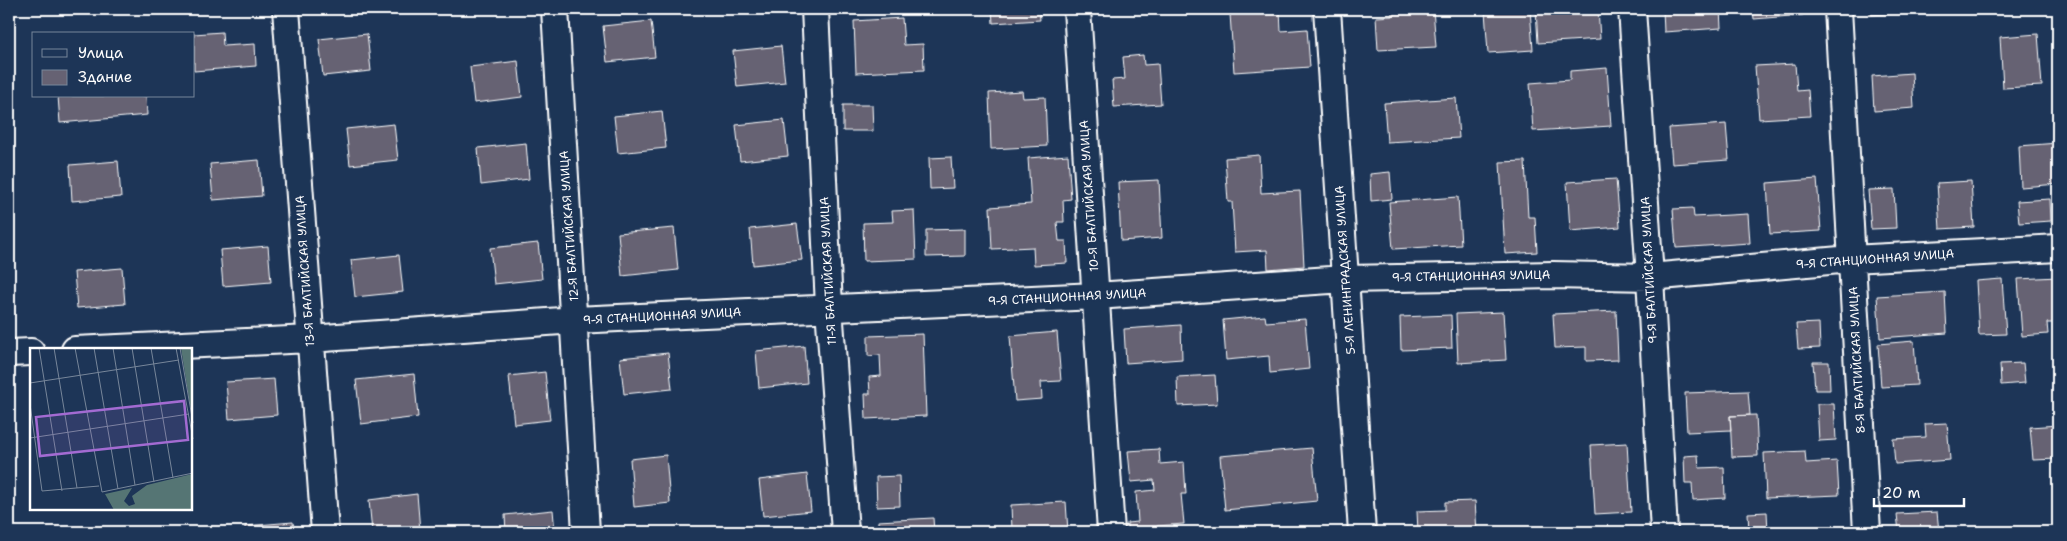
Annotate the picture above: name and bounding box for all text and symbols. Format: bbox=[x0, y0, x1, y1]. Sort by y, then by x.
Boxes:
legend bbox=[32, 32, 195, 98]
text: Улица bbox=[78, 43, 124, 63]
text: Здание bbox=[78, 67, 132, 87]
street label: 10-Я БАЛТИЙСКАЯ УЛИЦА bbox=[1076, 119, 1102, 272]
street label: 12-Я БАЛТИЙСКАЯ УЛИЦА bbox=[556, 150, 582, 302]
street label: 5-Я ЛЕНИНГРАДСКАЯ УЛИЦА bbox=[1331, 185, 1359, 355]
street label: 13-Я БАЛТИЙСКАЯ УЛИЦА bbox=[292, 194, 318, 347]
street label: 11-Я БАЛТИЙСКАЯ УЛИЦА bbox=[816, 196, 840, 346]
street label: 9-Я БАЛТИЙСКАЯ УЛИЦА bbox=[1637, 196, 1661, 344]
street label: 9-Я СТАНЦИОННАЯ УЛИЦА bbox=[1795, 245, 1955, 273]
street label: 9-Я СТАНЦИОННАЯ УЛИЦА bbox=[1391, 267, 1551, 285]
street label: 9-Я СТАНЦИОННАЯ УЛИЦА bbox=[987, 285, 1147, 309]
street label: 8-Я БАЛТИЙСКАЯ УЛИЦА bbox=[1845, 286, 1869, 434]
street label: 9-Я СТАНЦИОННАЯ УЛИЦА bbox=[582, 304, 742, 328]
inset map bbox=[30, 348, 192, 511]
scale bar bbox=[1874, 476, 1964, 508]
text: 20 m bbox=[1882, 483, 1921, 503]

